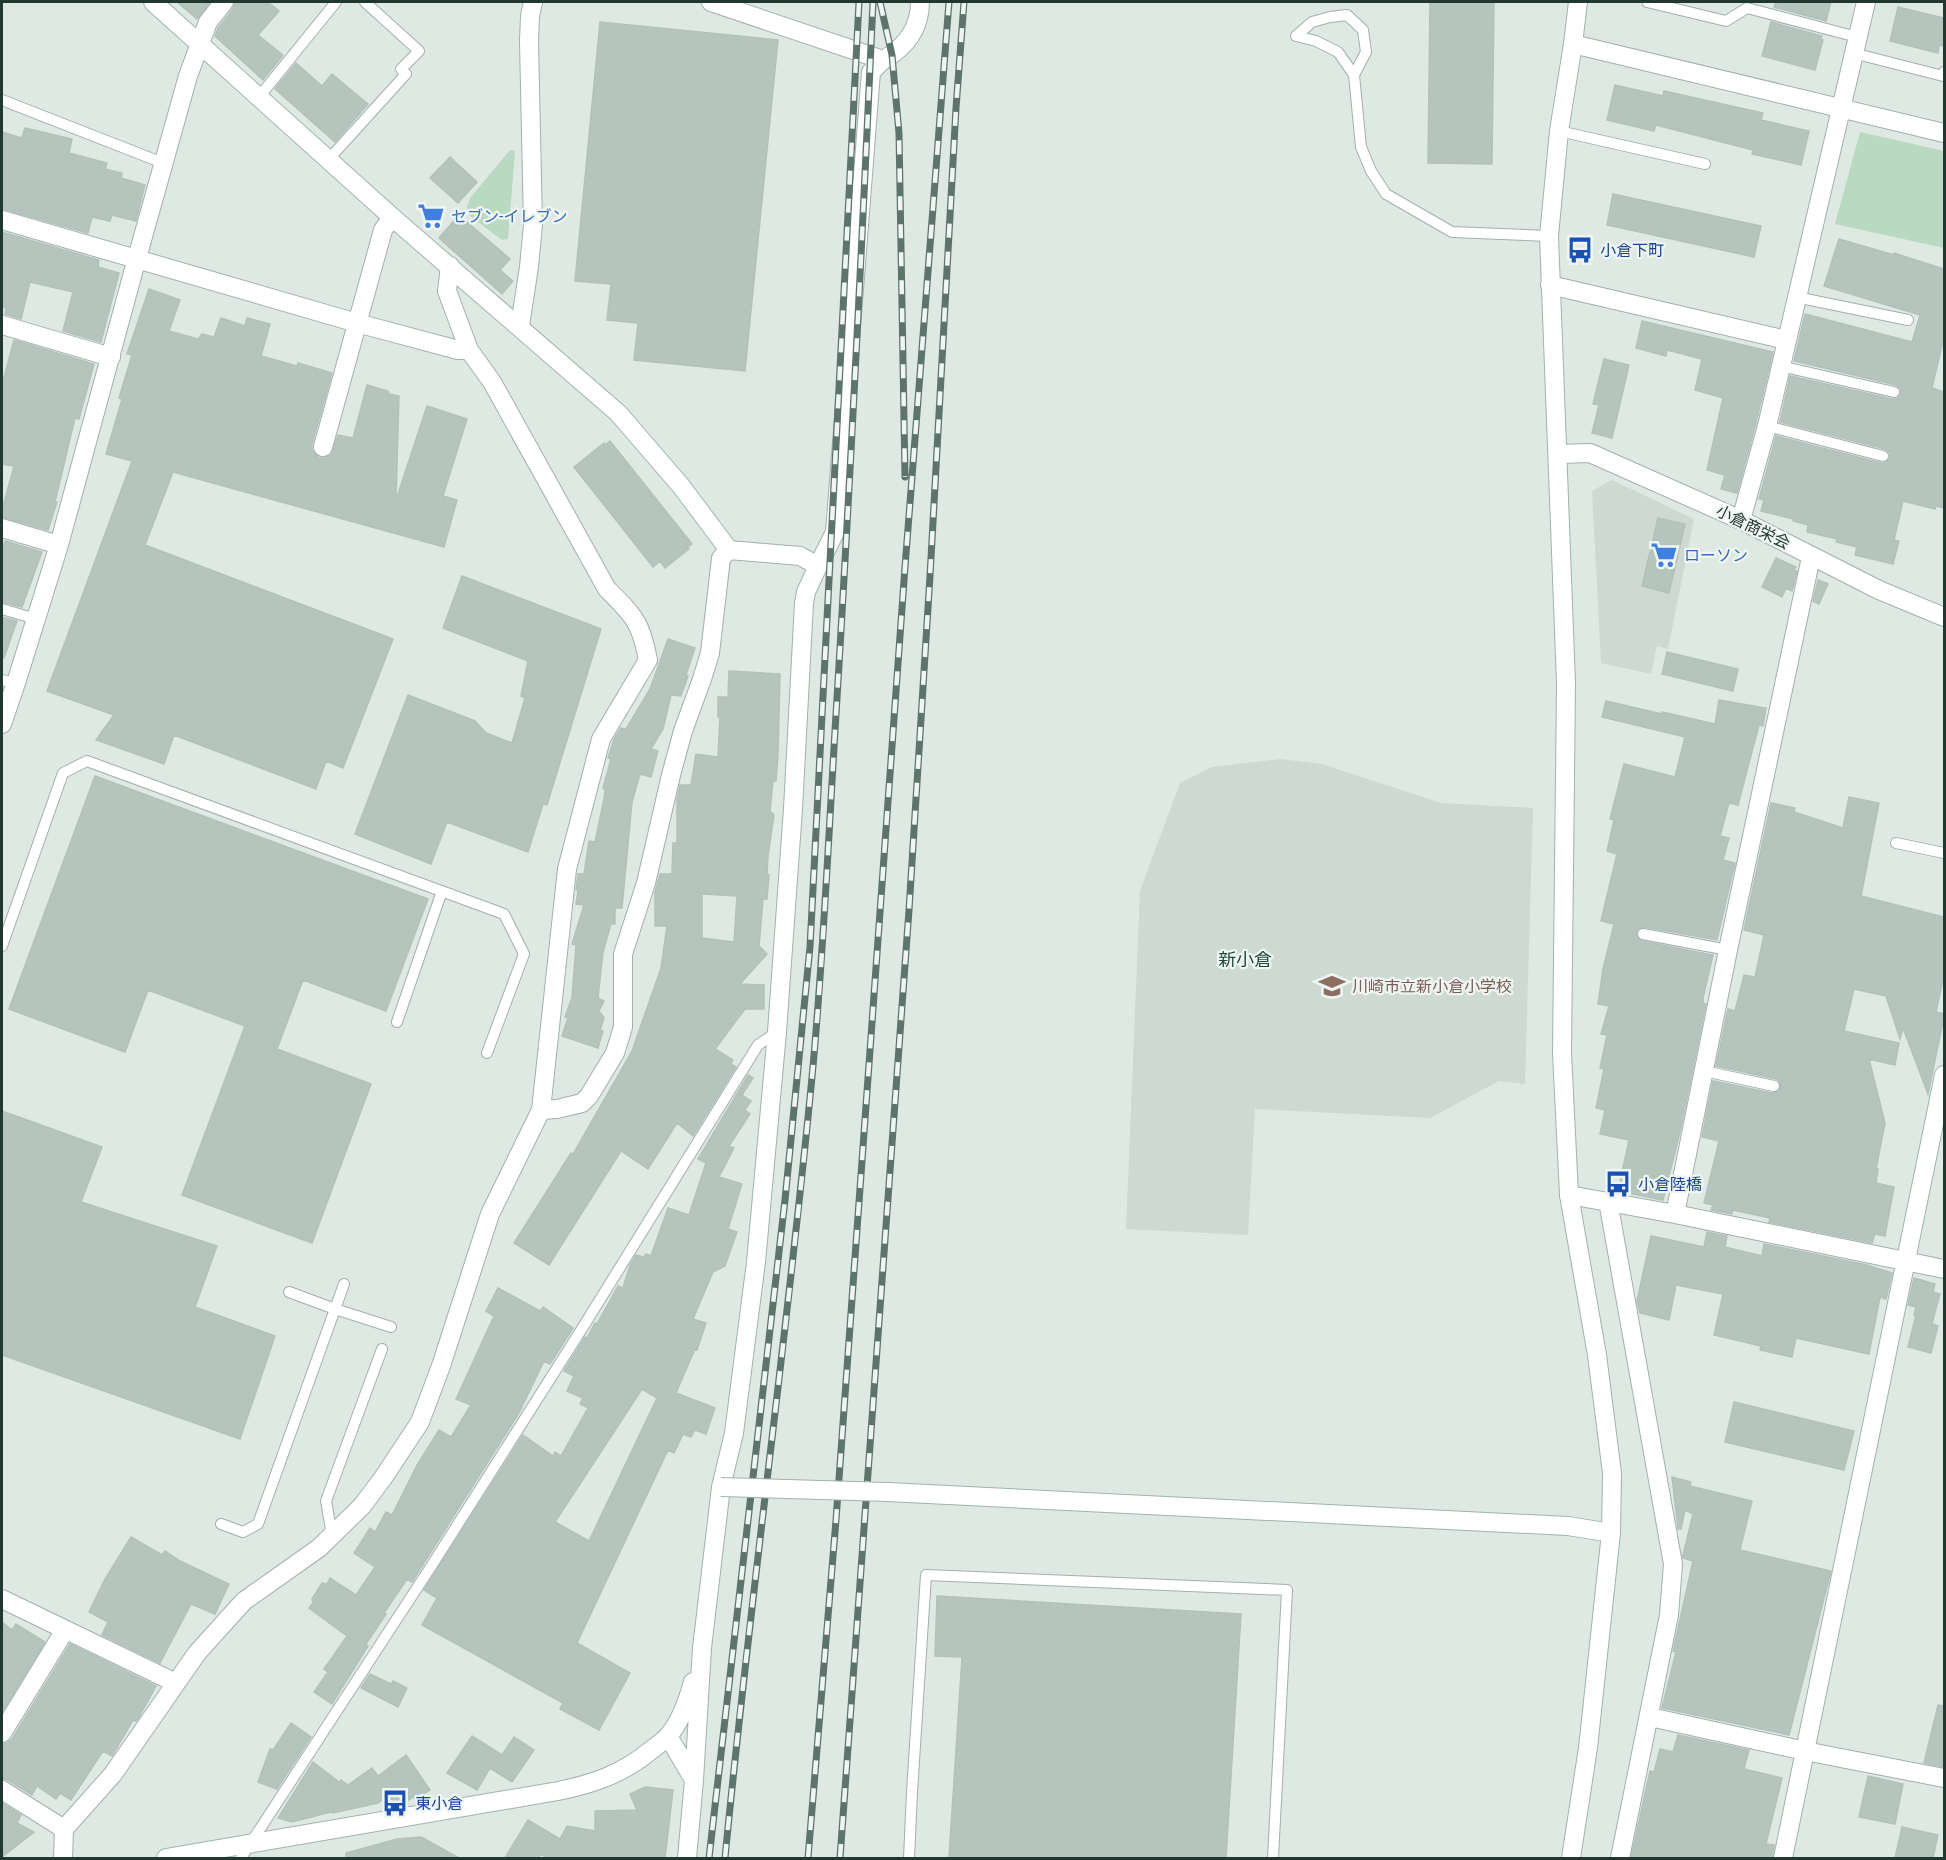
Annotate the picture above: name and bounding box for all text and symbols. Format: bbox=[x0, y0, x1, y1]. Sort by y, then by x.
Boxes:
supermarket icon: セブン-イレブン bbox=[416, 201, 446, 231]
place label: セブン-イレブン bbox=[451, 207, 567, 226]
bus stop icon: 小倉下町 bbox=[1565, 235, 1595, 265]
place label: 小倉下町 bbox=[1600, 241, 1664, 260]
street label: 小倉商栄会 bbox=[1713, 501, 1793, 553]
supermarket icon: ローソン bbox=[1649, 540, 1679, 570]
place label: ローソン bbox=[1684, 546, 1748, 565]
district label: 新小倉 bbox=[1218, 949, 1272, 970]
school or university icon: 川崎市立新小倉小学校 bbox=[1317, 971, 1347, 1001]
place label: 川崎市立新小倉小学校 bbox=[1352, 977, 1512, 996]
bus stop icon: 小倉陸橋 bbox=[1603, 1169, 1633, 1199]
place label: 小倉陸橋 bbox=[1638, 1175, 1702, 1194]
bus stop icon: 東小倉 bbox=[380, 1788, 410, 1818]
place label: 東小倉 bbox=[415, 1794, 463, 1813]

